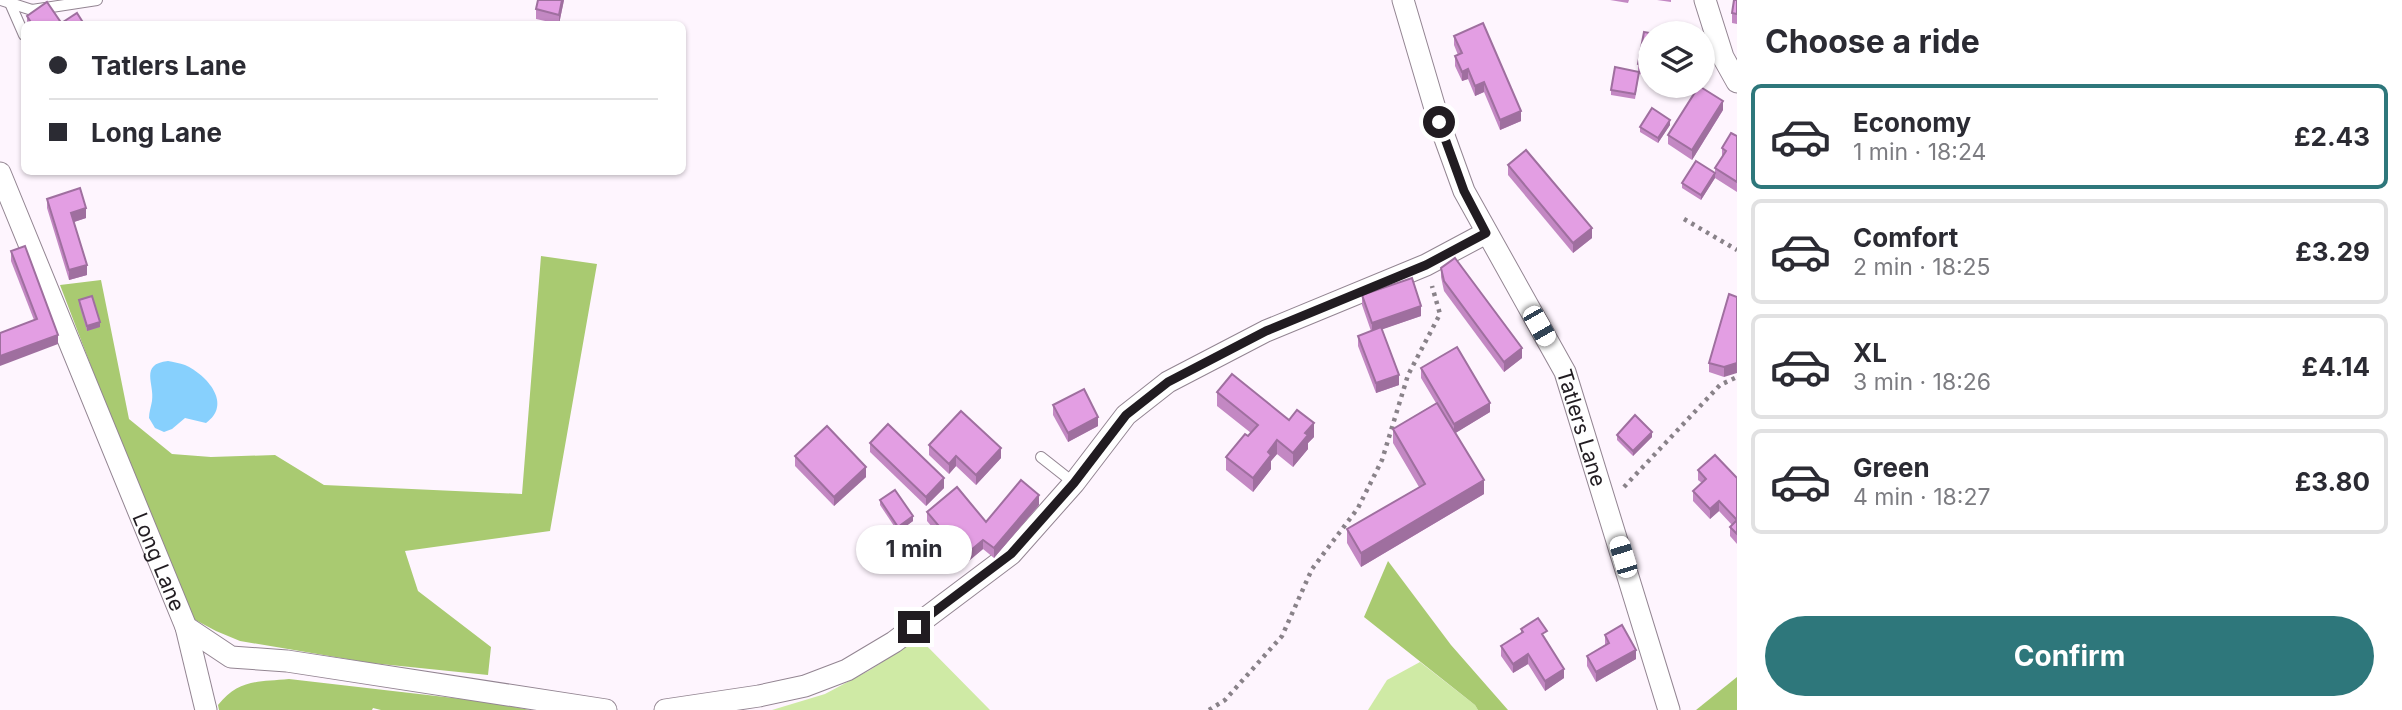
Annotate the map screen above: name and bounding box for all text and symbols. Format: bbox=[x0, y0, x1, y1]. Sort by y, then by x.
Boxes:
map controls bbox=[1638, 21, 1715, 98]
button: layers bbox=[1638, 21, 1715, 98]
text: Choose a ride bbox=[1765, 22, 1980, 61]
text: Tatlers Lane bbox=[91, 50, 246, 81]
icon: car bbox=[1769, 105, 1832, 168]
route start bbox=[1423, 106, 1455, 138]
text: Economy bbox=[1853, 107, 1971, 138]
text: Long Lane bbox=[91, 117, 222, 148]
text: £2.43 bbox=[2294, 121, 2370, 152]
text: 1 min · 18:24 bbox=[1853, 138, 1986, 166]
icon: car bbox=[1769, 220, 1832, 283]
text: Comfort bbox=[1853, 222, 1958, 253]
text: £3.29 bbox=[2295, 236, 2370, 267]
text: 2 min · 18:25 bbox=[1853, 253, 1991, 281]
car bbox=[1520, 303, 1559, 349]
icon: car bbox=[1769, 335, 1832, 398]
text: XL bbox=[1853, 337, 1887, 368]
text: £4.14 bbox=[2302, 351, 2370, 382]
street label: Tatlers Lane bbox=[1552, 366, 1612, 489]
text: 3 min · 18:26 bbox=[1853, 368, 1991, 396]
icon: car bbox=[1769, 450, 1832, 513]
text: Green bbox=[1853, 452, 1930, 483]
text: £3.80 bbox=[2295, 466, 2370, 497]
text: 4 min · 18:27 bbox=[1853, 483, 1990, 511]
street label: Long Lane bbox=[128, 509, 191, 615]
callout: 1 min bbox=[856, 526, 972, 574]
car bbox=[1607, 534, 1640, 580]
text: 1 min bbox=[886, 535, 942, 563]
route end bbox=[898, 611, 930, 643]
button: Confirm bbox=[1765, 616, 2374, 696]

